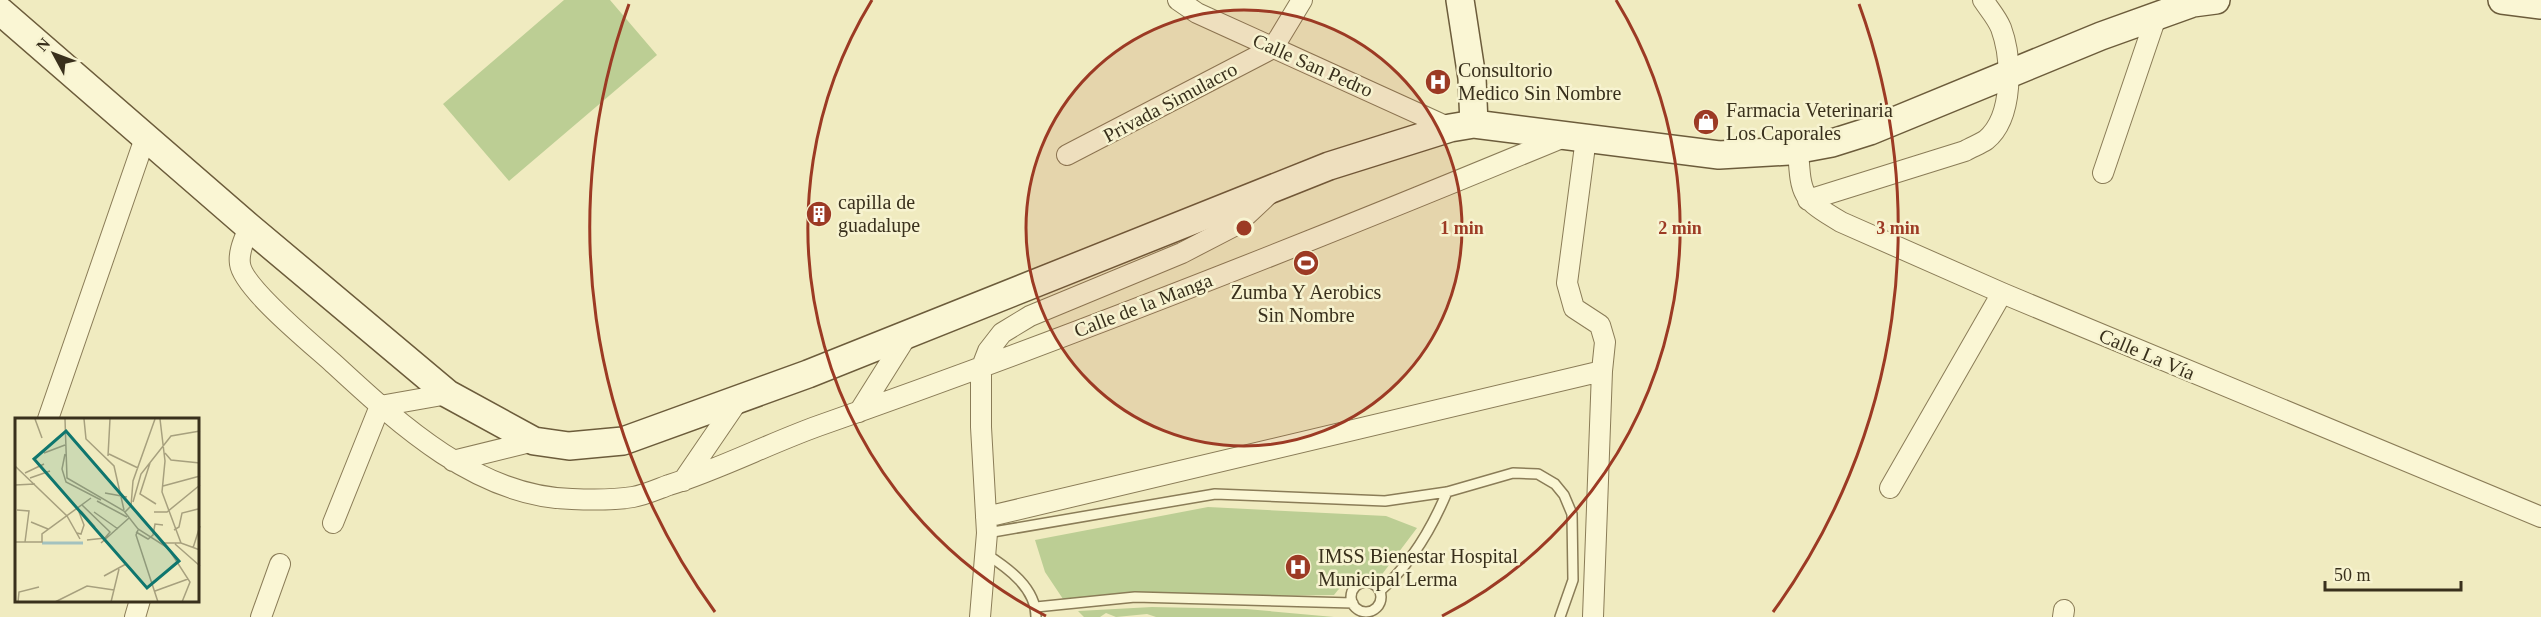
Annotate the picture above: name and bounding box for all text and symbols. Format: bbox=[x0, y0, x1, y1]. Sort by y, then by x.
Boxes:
north arrow bbox=[24, 24, 84, 84]
street label: Calle San Pedro bbox=[1250, 29, 1376, 101]
text: N bbox=[33, 34, 54, 54]
street label: Privada Simulacro bbox=[1099, 57, 1241, 147]
place label: Consultorio Medico Sin Nombre bbox=[1458, 59, 1621, 104]
hospital icon: Consultorio Medico Sin Nombre bbox=[1423, 67, 1453, 97]
place label: Farmacia Veterinaria Los Caporales bbox=[1726, 99, 1893, 145]
shop icon: Farmacia Veterinaria Los Caporales bbox=[1691, 107, 1721, 137]
place label: capilla de guadalupe bbox=[838, 191, 920, 237]
building icon: capilla de guadalupe bbox=[804, 199, 834, 229]
centre of rings bbox=[1234, 218, 1254, 238]
text: 1 min bbox=[1440, 218, 1484, 238]
text: 2 min bbox=[1658, 218, 1702, 238]
text: 3 min bbox=[1876, 218, 1920, 238]
sports icon: Zumba Y Aerobics Sin Nombre bbox=[1291, 248, 1321, 278]
street label: Calle de la Manga bbox=[1071, 269, 1216, 342]
place label: Zumba Y Aerobics Sin Nombre bbox=[1231, 281, 1382, 326]
street label: Calle La Vía bbox=[2096, 324, 2198, 384]
inset map bbox=[15, 418, 200, 602]
place label: IMSS Bienestar Hospital Municipal Lerma bbox=[1318, 545, 1518, 591]
hospital icon: IMSS Bienestar Hospital Municipal Lerma bbox=[1283, 552, 1313, 582]
scale bar bbox=[2325, 554, 2462, 592]
text: 50 m bbox=[2334, 565, 2371, 585]

